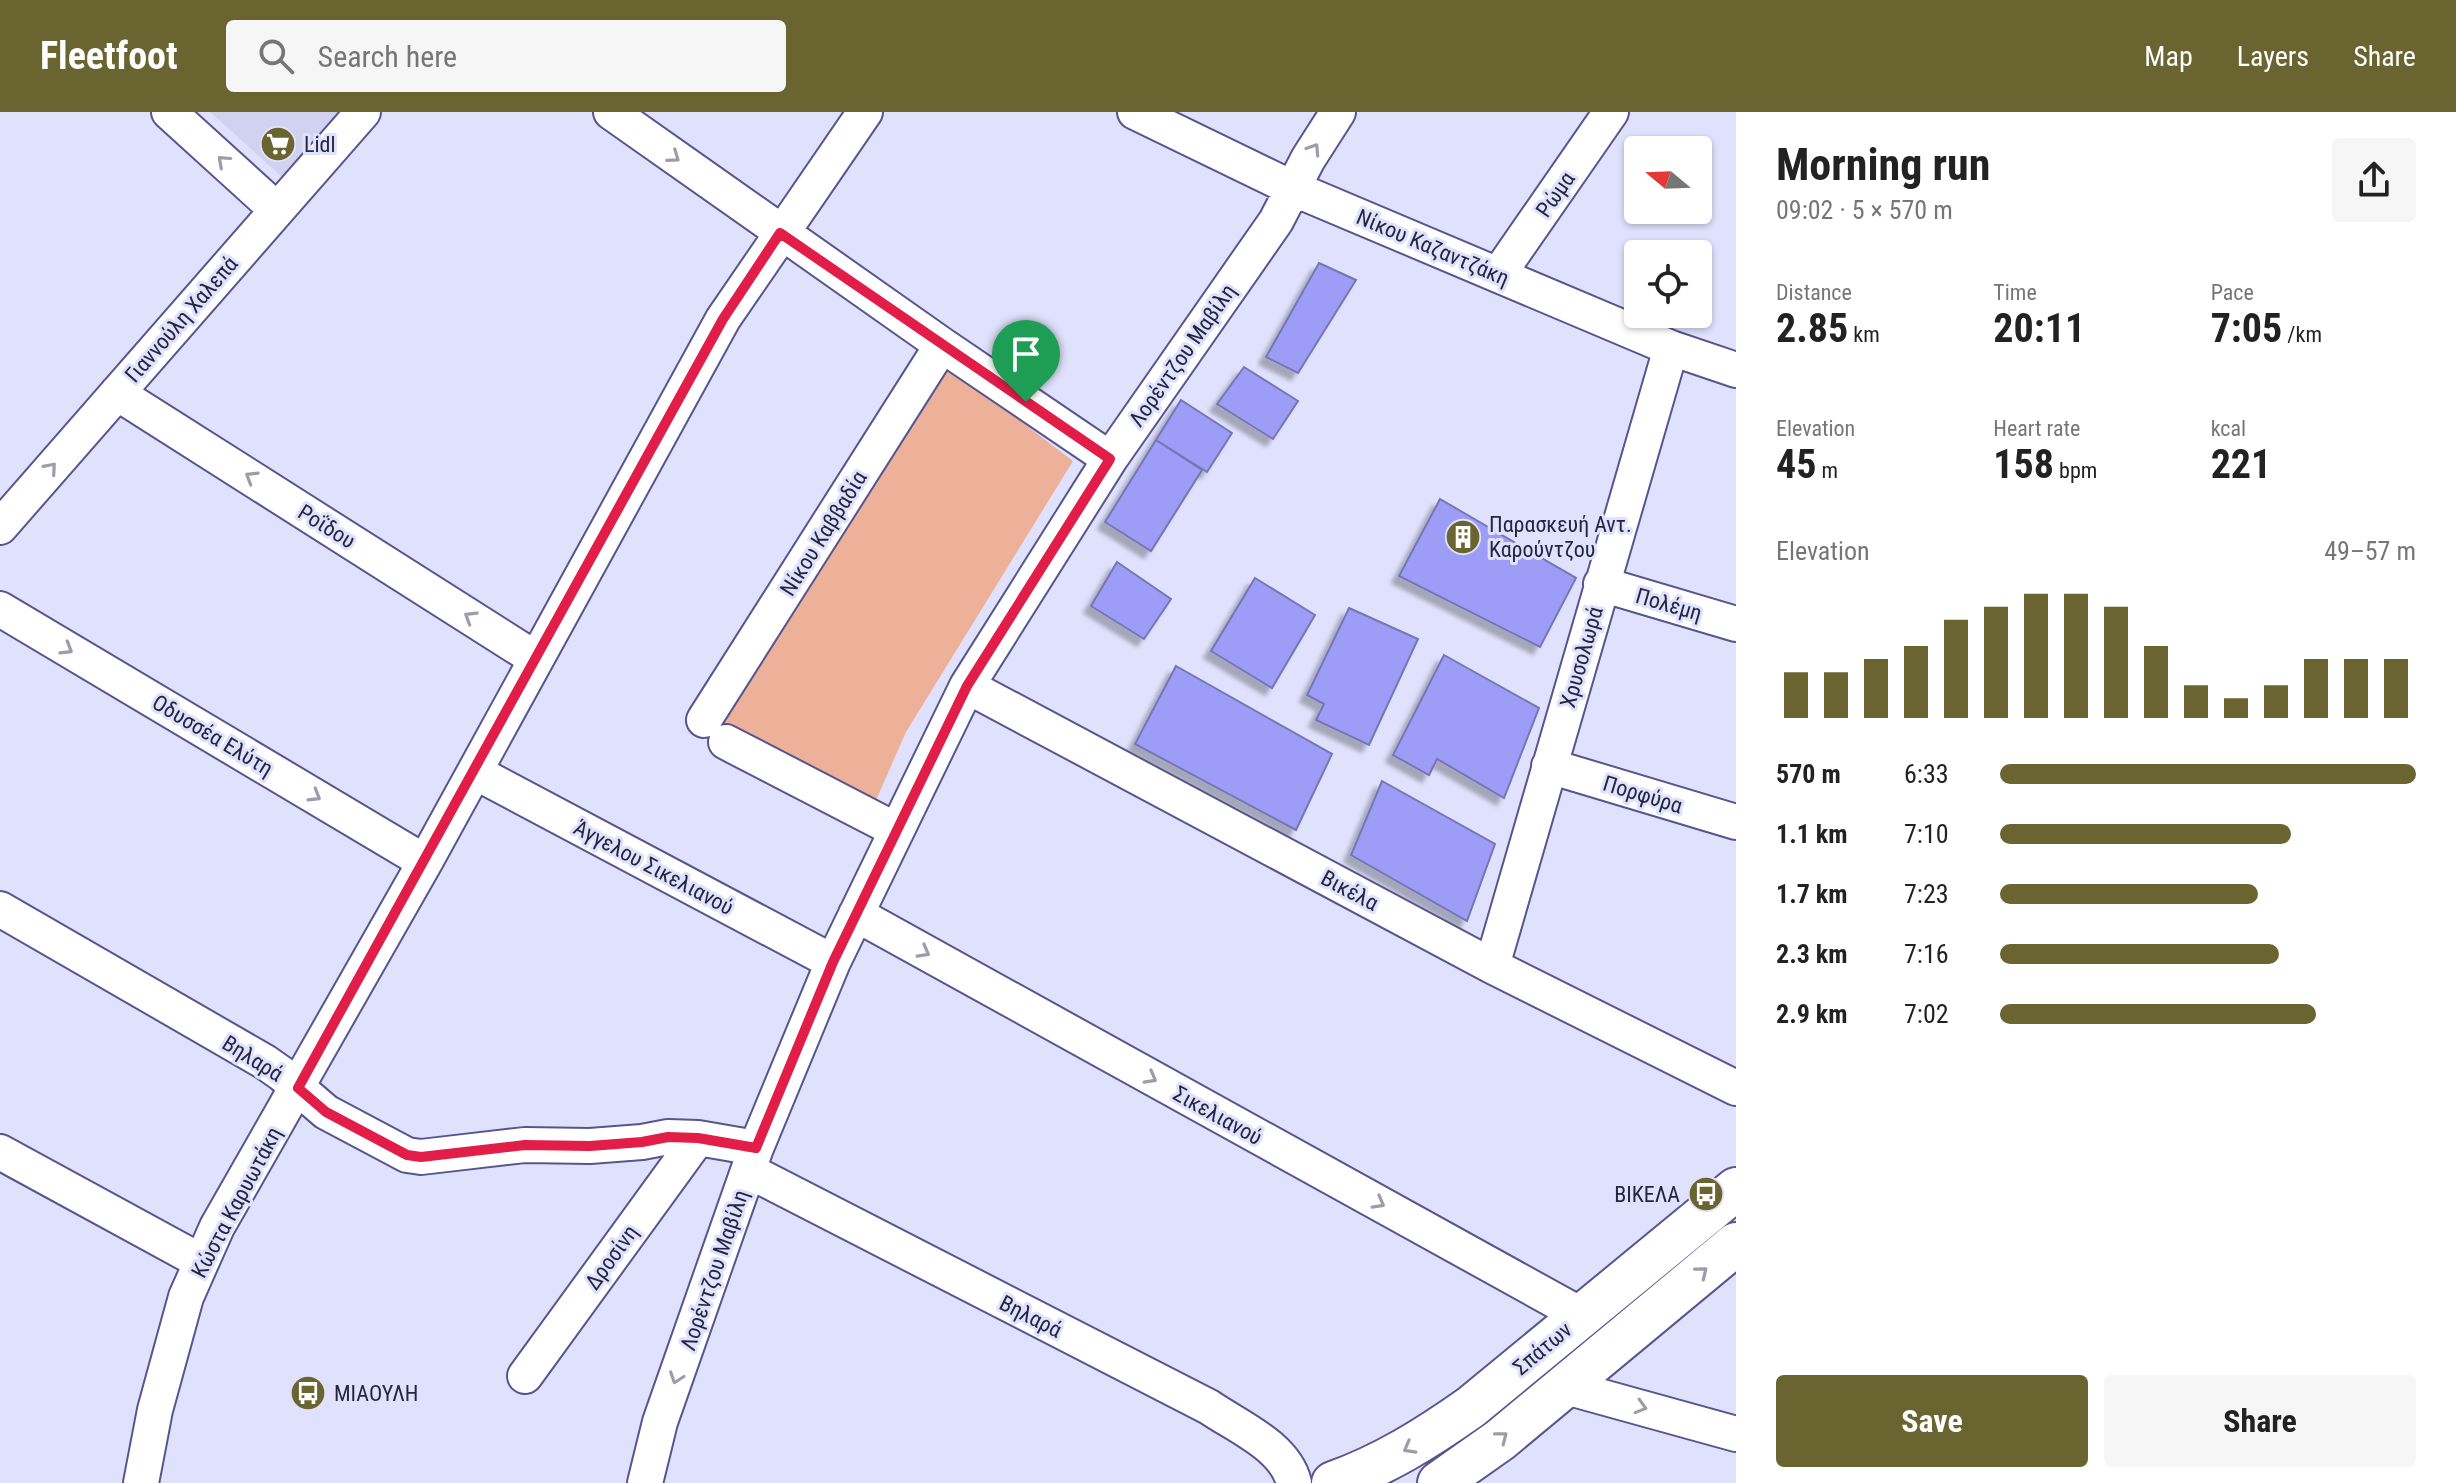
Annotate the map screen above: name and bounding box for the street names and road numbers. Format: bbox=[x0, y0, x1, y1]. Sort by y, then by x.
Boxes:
street label: Ρώμα bbox=[1531, 167, 1580, 222]
street label: Νίκου Καζαντζάκη bbox=[1353, 204, 1513, 291]
street label: Γιαννούλη Χαλεπά bbox=[120, 251, 243, 387]
street label: Λορέντζου Μαβίλη bbox=[1124, 279, 1241, 431]
street label: Νίκου Καββαδία bbox=[775, 466, 872, 600]
street label: Ροΐδου bbox=[294, 499, 360, 554]
street label: Πολέμη bbox=[1633, 583, 1705, 626]
street label: Χρυσολωρά bbox=[1555, 604, 1608, 711]
street label: Οδυσσέα Ελύτη bbox=[148, 690, 278, 781]
street label: Πορφύρα bbox=[1600, 771, 1686, 818]
street label: Άγγελου Σικελιανού bbox=[570, 815, 738, 920]
street label: Βικέλα bbox=[1317, 865, 1383, 916]
street label: Βηλαρά bbox=[218, 1030, 288, 1087]
street label: Σικελιανού bbox=[1169, 1081, 1267, 1150]
street label: Κώστα Καρυωτάκη bbox=[186, 1123, 287, 1282]
street label: Λορέντζου Μαβίλη bbox=[675, 1187, 754, 1354]
street label: Δροσίνη bbox=[580, 1220, 643, 1294]
street label: Βηλαρά bbox=[996, 1290, 1066, 1343]
street label: Σπάτων bbox=[1508, 1317, 1577, 1380]

